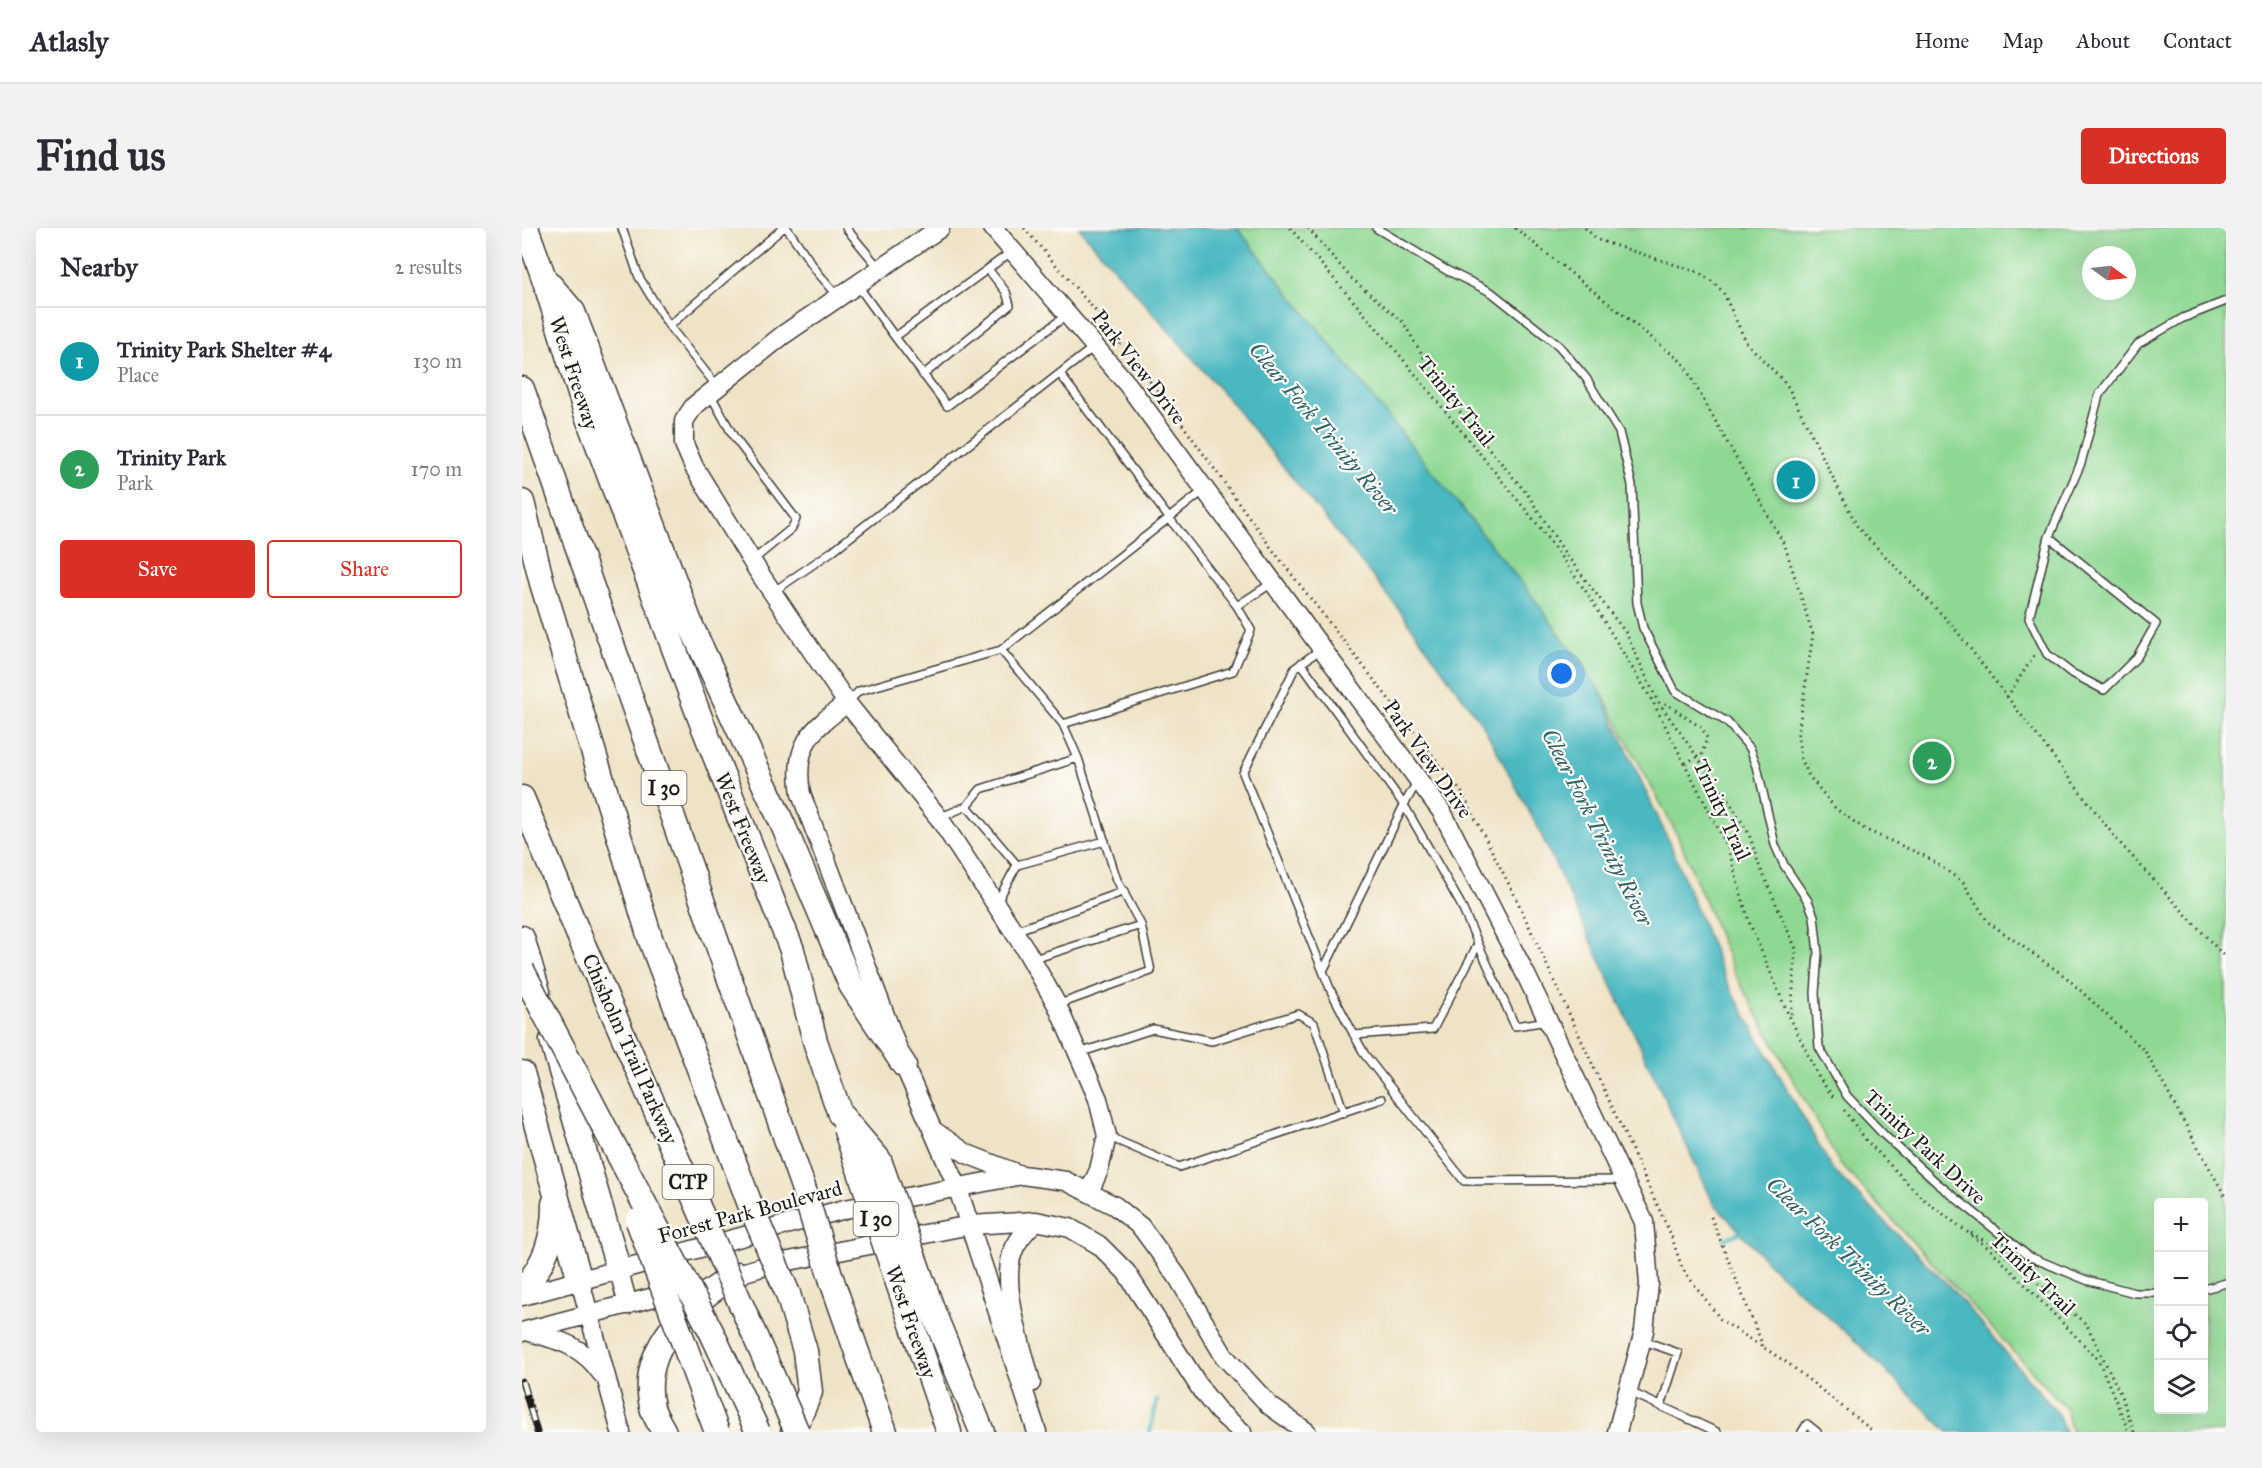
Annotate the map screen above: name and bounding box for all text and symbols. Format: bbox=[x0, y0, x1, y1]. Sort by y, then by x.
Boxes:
text: Atlasly bbox=[30, 24, 108, 59]
text: Home bbox=[1914, 28, 1969, 54]
text: Map bbox=[2002, 28, 2043, 54]
text: About bbox=[2076, 28, 2130, 54]
text: Contact bbox=[2163, 28, 2232, 54]
button: Directions bbox=[2081, 128, 2226, 184]
text: Find us bbox=[36, 130, 166, 182]
north arrow bbox=[2082, 246, 2136, 300]
text: Nearby bbox=[60, 251, 138, 283]
text: 2 results bbox=[394, 255, 462, 279]
street label: Park View Drive bbox=[1086, 304, 1192, 430]
street label: West Freeway bbox=[543, 313, 605, 434]
text: Trinity Park Shelter #4 bbox=[117, 336, 331, 363]
water label: Clear Fork Trinity River bbox=[1243, 336, 1405, 522]
text: 1 bbox=[76, 349, 83, 373]
text: 130 m bbox=[413, 349, 462, 373]
street label: Trinity Trail bbox=[1412, 351, 1500, 452]
text: Place bbox=[117, 363, 159, 387]
text: Trinity Park bbox=[117, 444, 226, 471]
text: 2 bbox=[75, 457, 84, 481]
text: 170 m bbox=[411, 457, 462, 481]
pin: 1 bbox=[1776, 458, 1816, 502]
text: Park bbox=[117, 471, 153, 495]
button: Save bbox=[60, 540, 255, 598]
button: Share bbox=[267, 540, 462, 598]
your location bbox=[1547, 659, 1576, 688]
street label: Park View Drive bbox=[1378, 695, 1478, 823]
water label: Clear Fork Trinity River bbox=[1536, 724, 1660, 932]
pin: 2 bbox=[1912, 738, 1952, 784]
street label: Trinity Trail bbox=[1687, 755, 1757, 865]
street label: West Freeway bbox=[709, 768, 778, 889]
road number: I 30 bbox=[642, 771, 686, 805]
street label: Chisholm Trail Parkway bbox=[576, 950, 684, 1150]
street label: Trinity Park Drive bbox=[1859, 1084, 1992, 1210]
road number: CTP bbox=[662, 1165, 714, 1199]
water label: Clear Fork Trinity River bbox=[1761, 1171, 1938, 1343]
street label: Forest Park Boulevard bbox=[655, 1175, 845, 1249]
map controls bbox=[2154, 1198, 2208, 1414]
button: + bbox=[2154, 1198, 2208, 1252]
road number: I 30 bbox=[854, 1202, 898, 1236]
street label: Trinity Trail bbox=[1985, 1227, 2081, 1321]
button: − bbox=[2154, 1252, 2208, 1306]
street label: West Freeway bbox=[879, 1262, 943, 1383]
button: locate bbox=[2154, 1306, 2208, 1360]
button: layers bbox=[2154, 1360, 2208, 1414]

